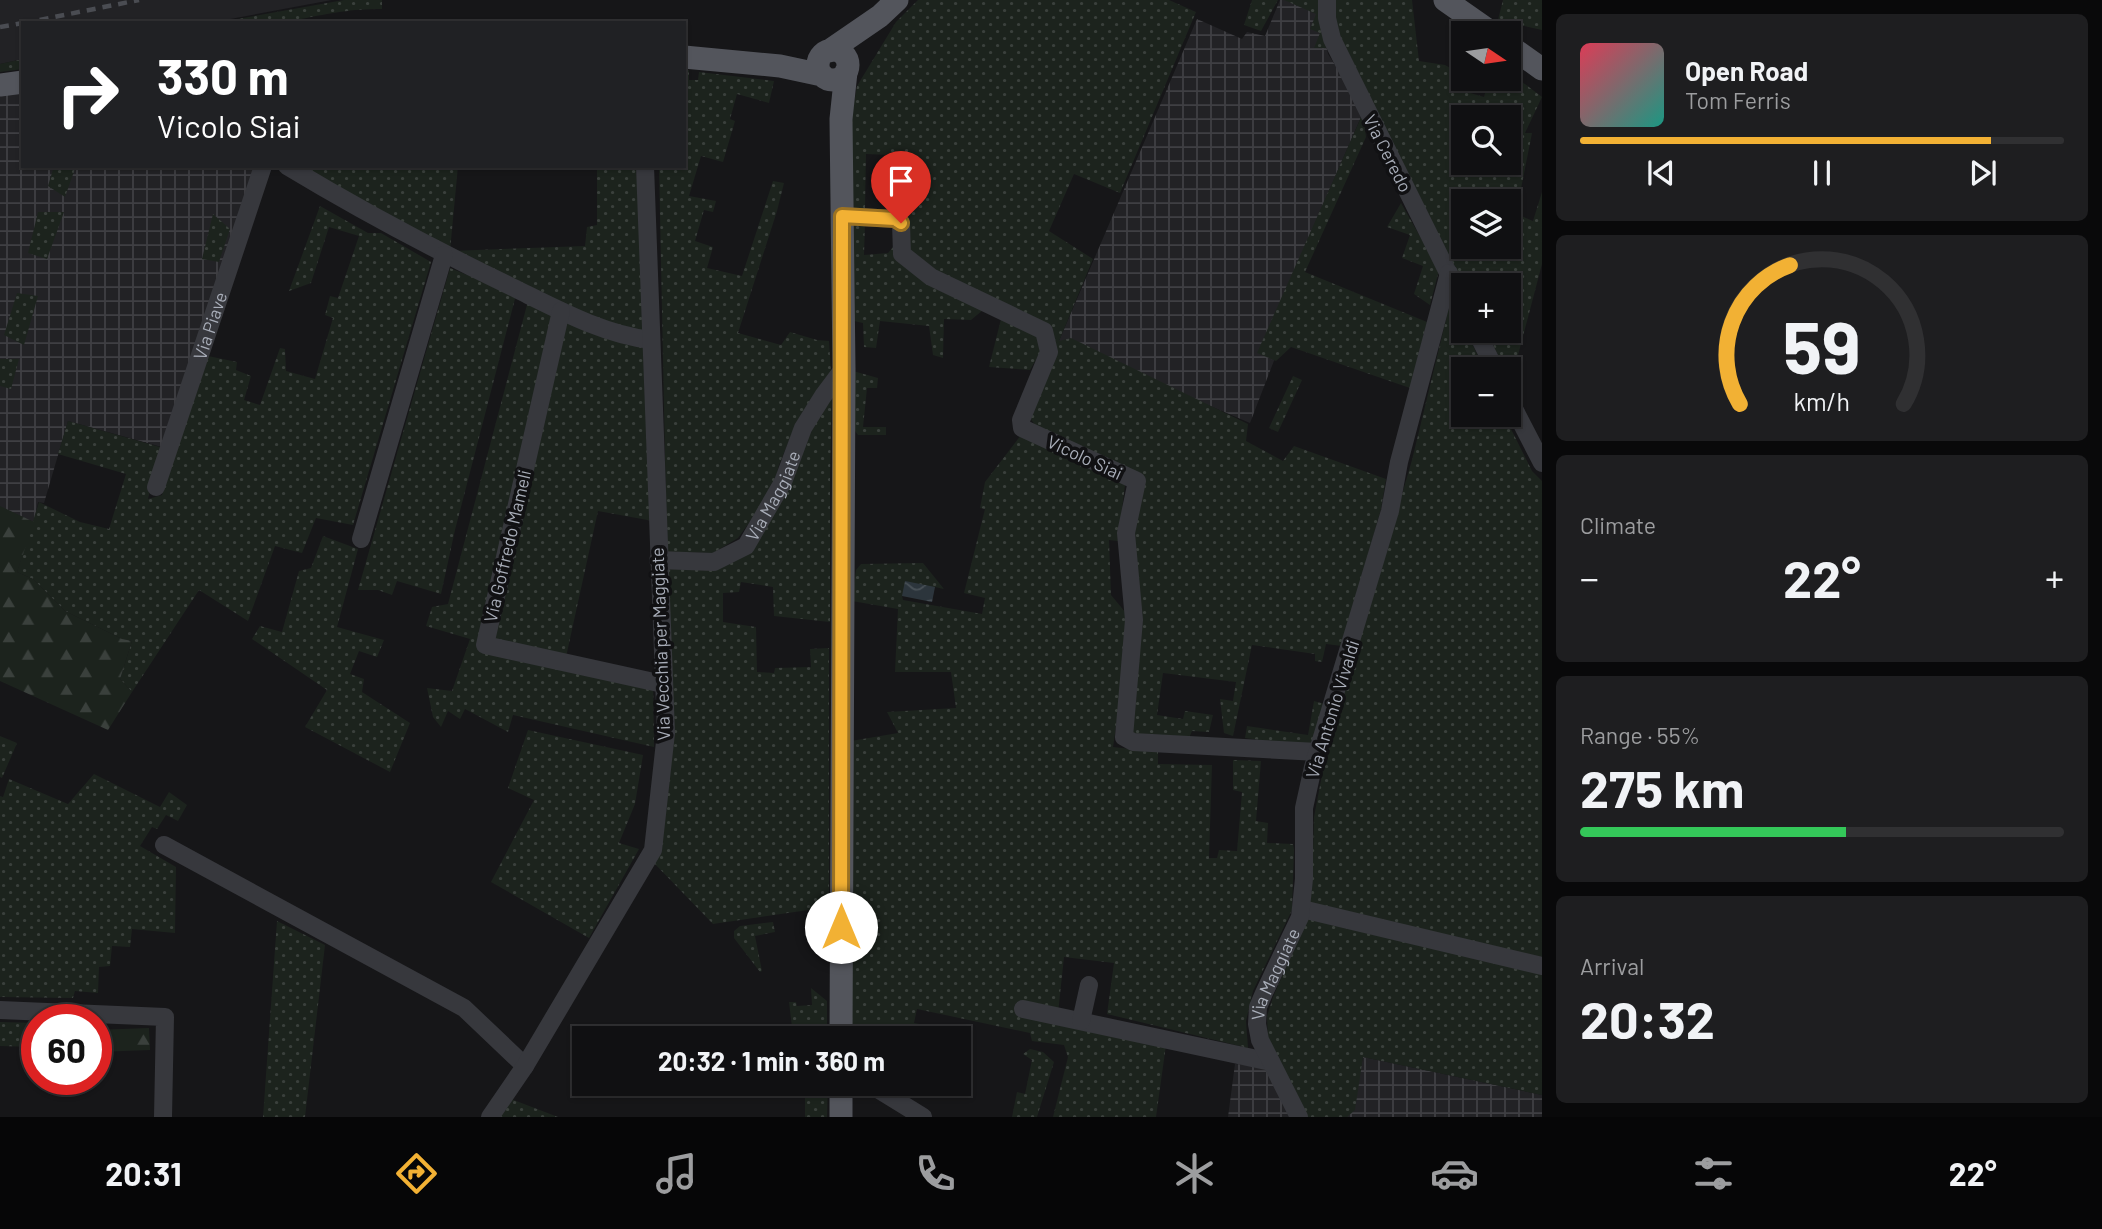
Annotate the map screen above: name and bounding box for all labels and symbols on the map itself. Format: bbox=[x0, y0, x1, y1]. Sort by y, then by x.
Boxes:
north arrow bbox=[1451, 21, 1521, 91]
street label: Via Ceredo bbox=[1359, 111, 1417, 195]
pin bbox=[871, 151, 931, 223]
street label: Via Piave bbox=[188, 289, 231, 363]
street label: Vicolo Siai bbox=[1044, 430, 1126, 484]
street label: Via Maggiate bbox=[740, 447, 805, 545]
street label: Via Goffredo Mameli bbox=[479, 468, 535, 624]
street label: Via Vecchia per Maggiate bbox=[646, 547, 674, 741]
street label: Via Antonio Vivaldi bbox=[1300, 637, 1364, 781]
position arrow bbox=[804, 890, 878, 964]
street label: Via Maggiate bbox=[1246, 924, 1304, 1021]
speed limit sign: 60 bbox=[21, 1004, 112, 1095]

